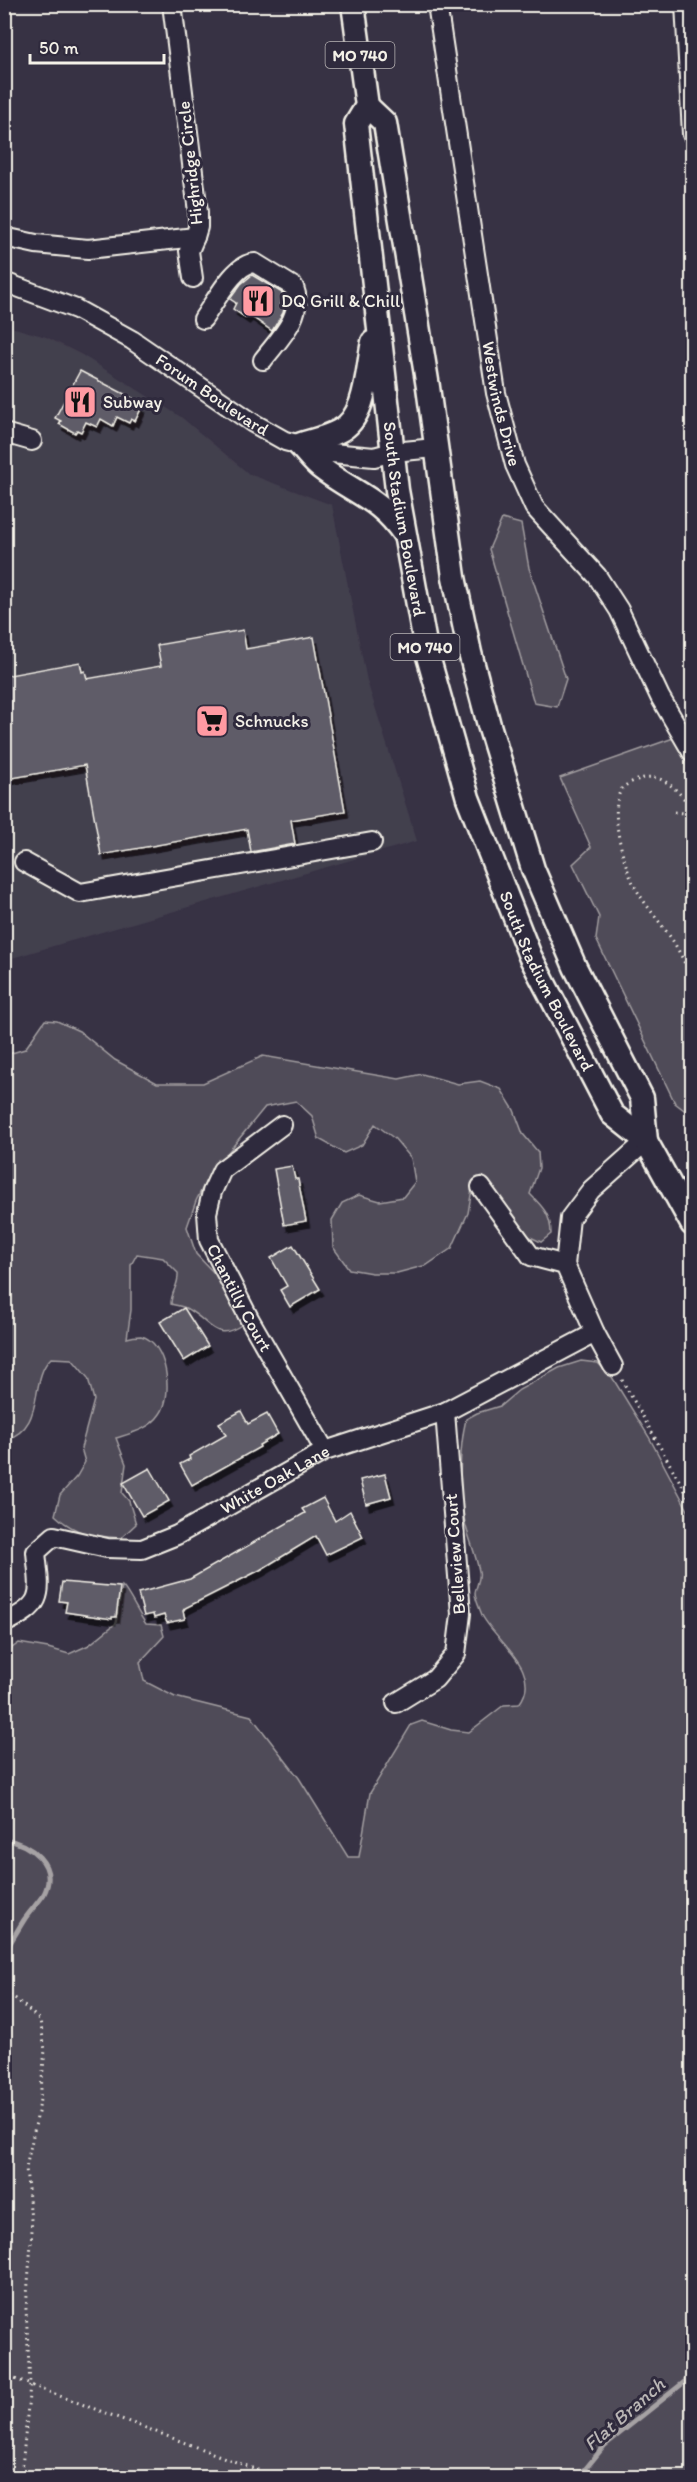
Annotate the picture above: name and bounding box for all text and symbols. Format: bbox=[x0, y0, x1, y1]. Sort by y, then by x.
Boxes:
scale bar bbox=[30, 27, 164, 65]
text: 50 m bbox=[39, 37, 79, 59]
road number: MO 740 bbox=[326, 42, 394, 68]
street label: Highridge Circle bbox=[173, 100, 207, 226]
restaurant icon: DQ Grill & Chill bbox=[240, 283, 276, 319]
place label: DQ Grill & Chill bbox=[281, 290, 400, 312]
street label: Westwinds Drive bbox=[477, 340, 526, 469]
street label: Forum Boulevard bbox=[151, 349, 273, 441]
restaurant icon: Subway bbox=[62, 384, 98, 420]
place label: Subway bbox=[103, 391, 163, 413]
street label: South Stadium Boulevard bbox=[378, 420, 431, 618]
road number: MO 740 bbox=[390, 634, 460, 660]
supermarket icon: Schnucks bbox=[194, 703, 230, 739]
place label: Schnucks bbox=[235, 710, 309, 732]
street label: South Stadium Boulevard bbox=[495, 888, 599, 1075]
street label: Chantilly Court bbox=[202, 1240, 277, 1356]
street label: White Oak Lane bbox=[216, 1440, 333, 1519]
street label: Belleview Court bbox=[440, 1493, 470, 1615]
water label: Flat Branch bbox=[578, 2372, 670, 2456]

